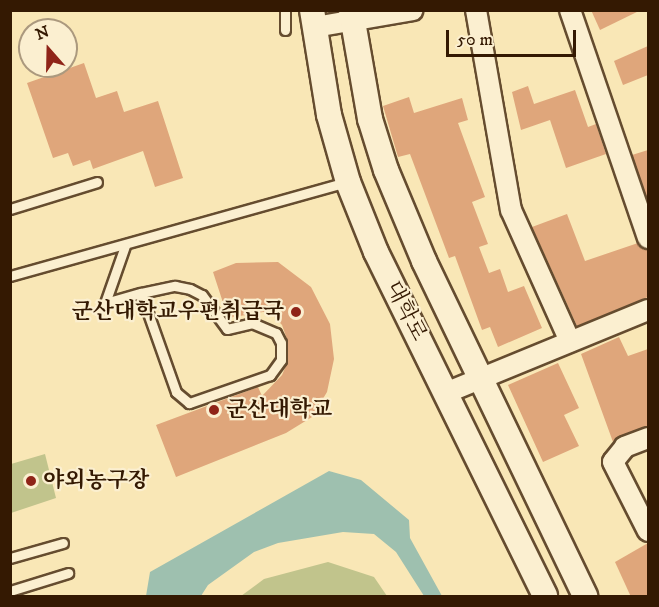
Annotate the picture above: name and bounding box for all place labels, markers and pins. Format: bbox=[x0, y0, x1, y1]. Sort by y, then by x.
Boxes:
place label: 군산대학교우편취급국 bbox=[71, 299, 284, 325]
marker: 군산대학교우편취급국 bbox=[289, 305, 303, 319]
place label: 군산대학교 bbox=[226, 397, 332, 423]
marker: 군산대학교 bbox=[207, 403, 221, 417]
place label: 야외농구장 bbox=[43, 468, 149, 494]
marker: 야외농구장 bbox=[24, 474, 38, 488]

